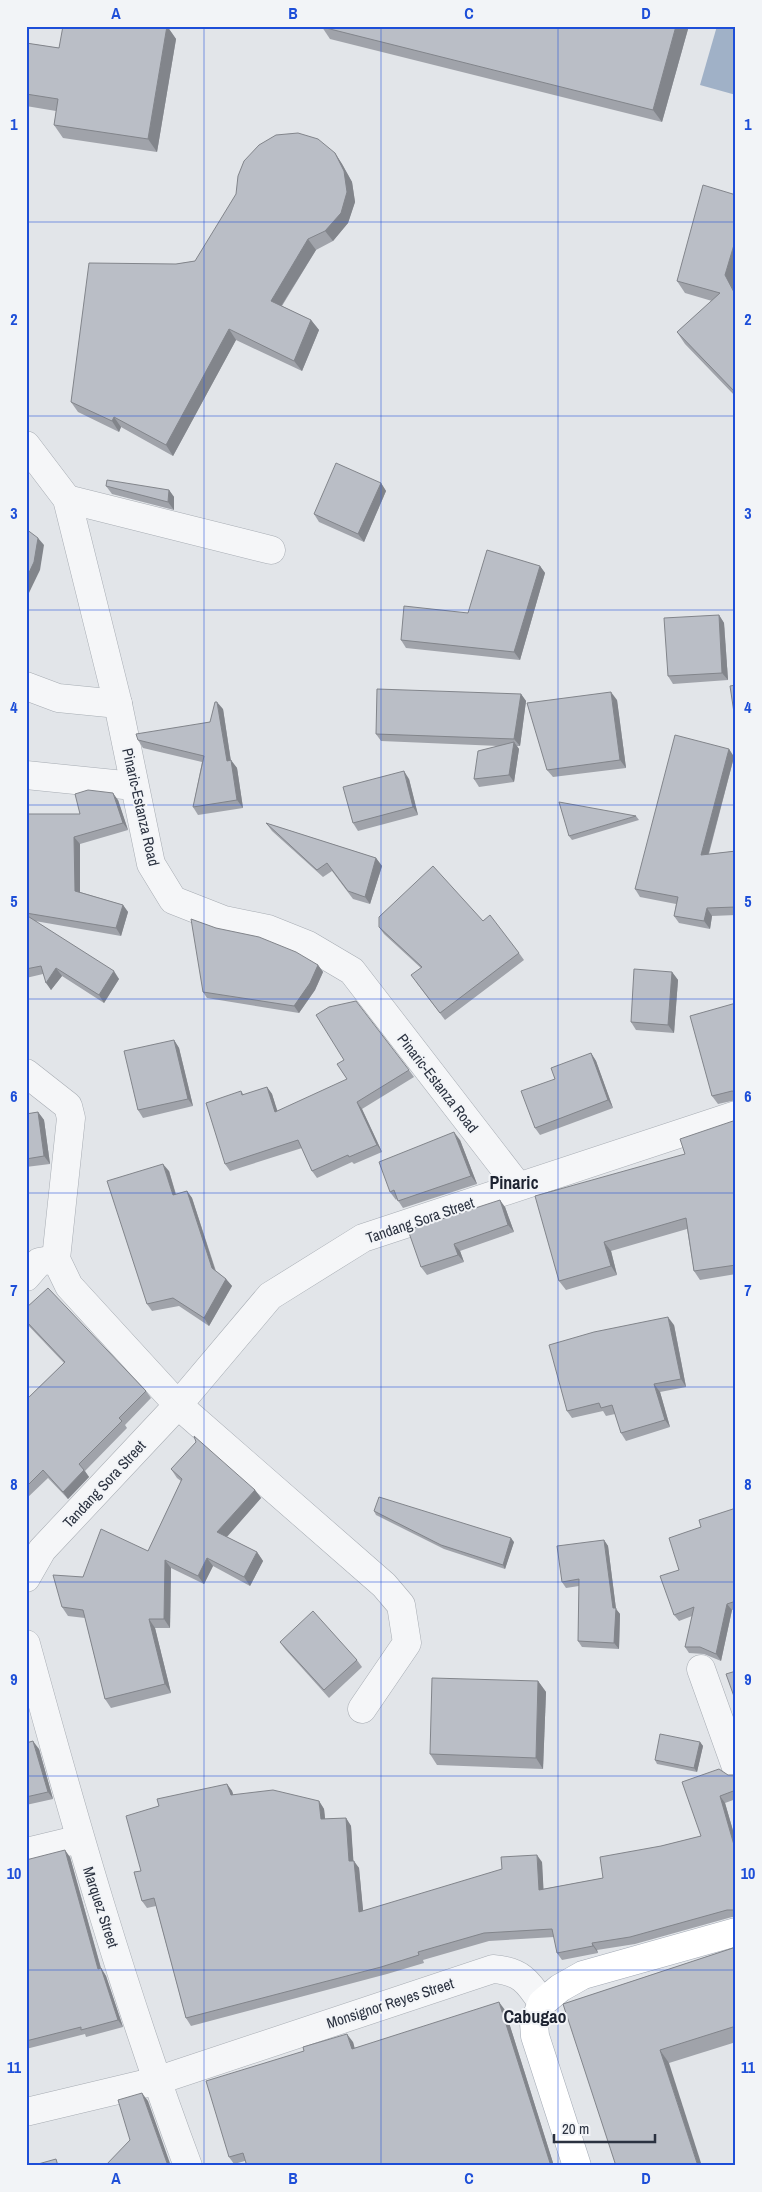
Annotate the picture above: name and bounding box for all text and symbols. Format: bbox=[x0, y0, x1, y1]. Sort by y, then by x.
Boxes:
text: A bbox=[111, 2, 121, 24]
text: B bbox=[288, 2, 298, 24]
text: C bbox=[464, 2, 474, 24]
text: D bbox=[641, 2, 651, 24]
text: 1 bbox=[10, 113, 18, 135]
text: 1 bbox=[744, 113, 752, 135]
text: 2 bbox=[10, 308, 18, 330]
text: 2 bbox=[744, 308, 752, 330]
text: 3 bbox=[10, 502, 18, 524]
text: 3 bbox=[744, 502, 752, 524]
text: 4 bbox=[10, 696, 18, 718]
text: 4 bbox=[744, 696, 752, 718]
street label: Pinaric-Estanza Road bbox=[117, 746, 165, 868]
text: 5 bbox=[10, 890, 18, 912]
text: 5 bbox=[744, 890, 752, 912]
street label: Pinaric-Estanza Road bbox=[393, 1029, 483, 1137]
text: 6 bbox=[10, 1085, 18, 1107]
text: 6 bbox=[744, 1085, 752, 1107]
district label: Pinaric bbox=[489, 1170, 539, 1195]
street label: Tandang Sora Street bbox=[363, 1191, 477, 1248]
text: 7 bbox=[10, 1279, 18, 1301]
text: 7 bbox=[744, 1279, 752, 1301]
street label: Tandang Sora Street bbox=[58, 1435, 151, 1533]
text: 8 bbox=[10, 1473, 18, 1495]
text: 8 bbox=[744, 1473, 752, 1495]
text: 9 bbox=[10, 1668, 18, 1690]
text: 9 bbox=[744, 1668, 752, 1690]
text: 10 bbox=[7, 1862, 21, 1884]
text: 10 bbox=[741, 1862, 755, 1884]
street label: Marquez Street bbox=[78, 1864, 124, 1951]
street label: Monsignor Reyes Street bbox=[324, 1972, 457, 2033]
district label: Cabugao bbox=[503, 2004, 567, 2029]
text: 11 bbox=[7, 2056, 22, 2078]
text: 11 bbox=[741, 2056, 756, 2078]
scale bar bbox=[554, 2112, 656, 2144]
text: 20 m bbox=[562, 2118, 589, 2139]
text: A bbox=[111, 2167, 121, 2189]
text: B bbox=[288, 2167, 298, 2189]
text: C bbox=[464, 2167, 474, 2189]
text: D bbox=[641, 2167, 651, 2189]

